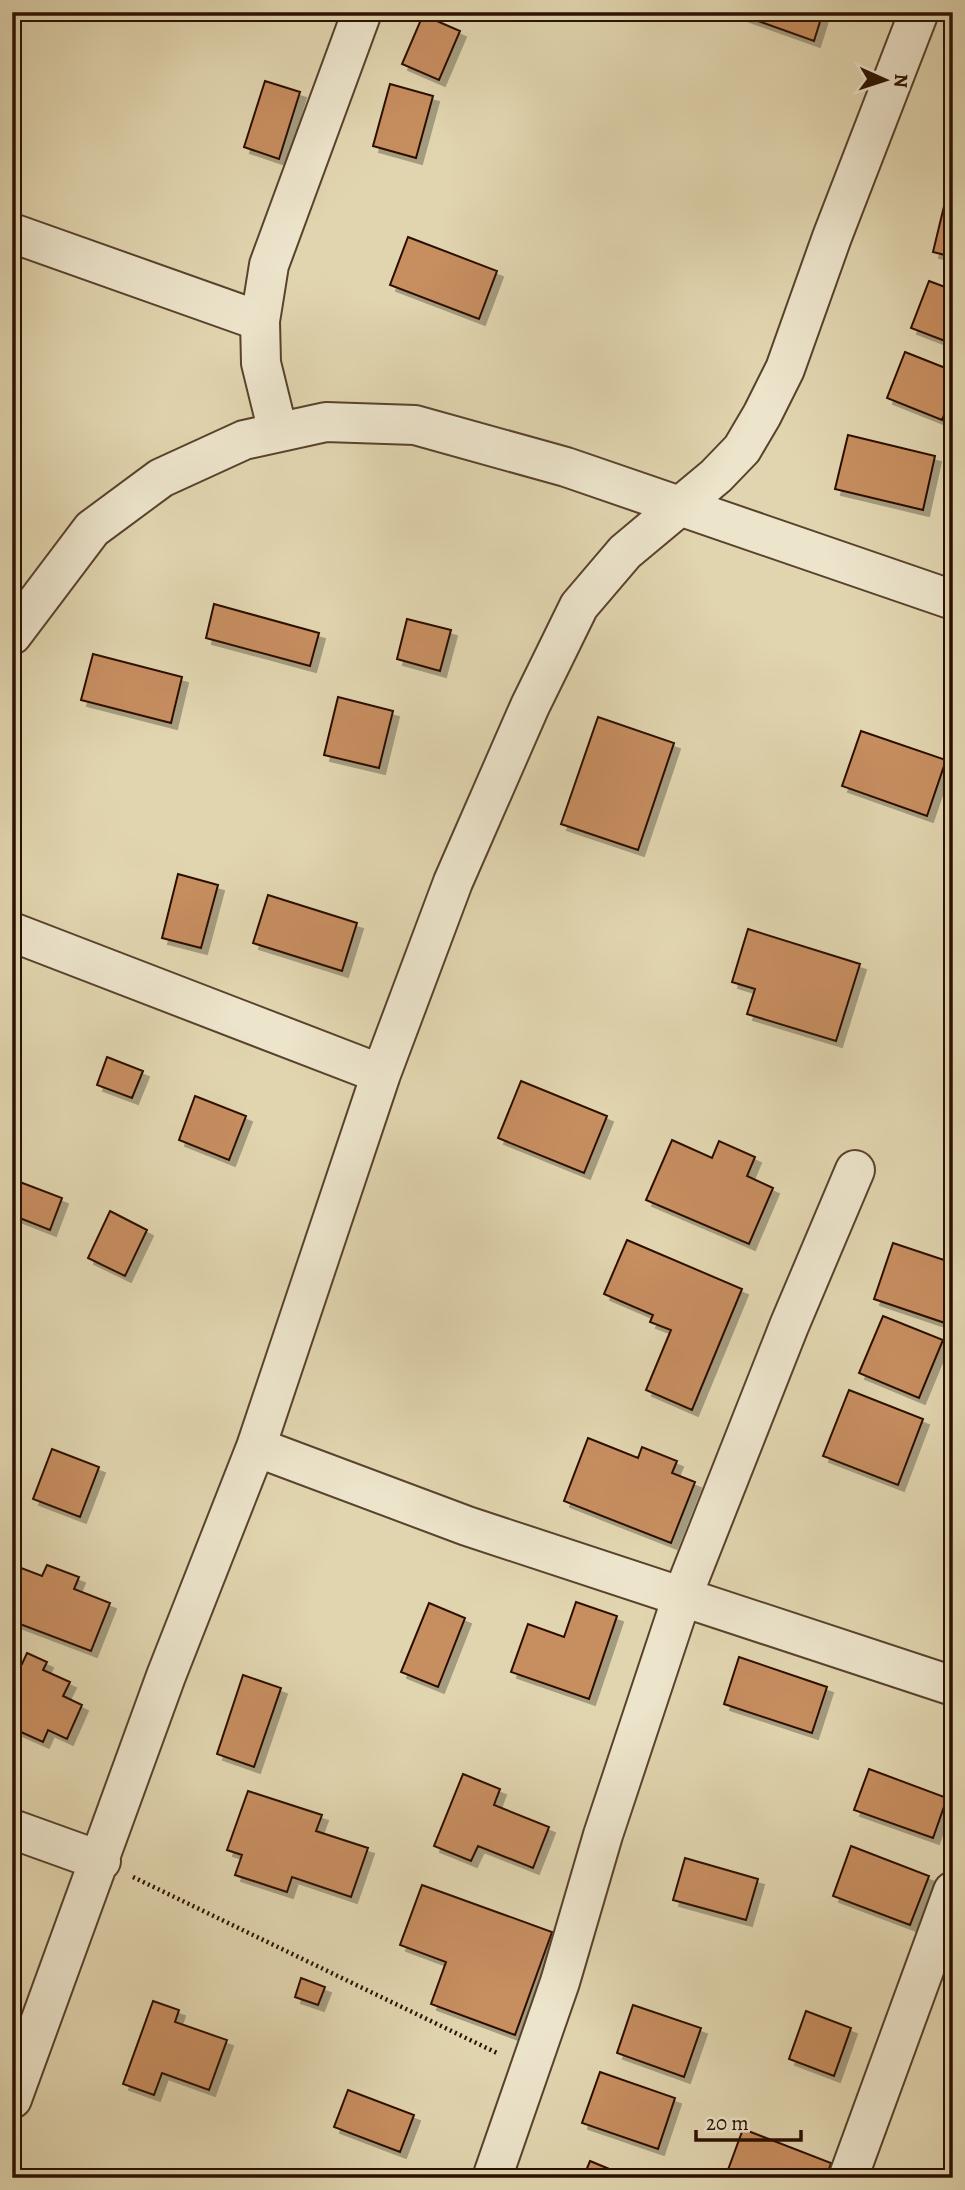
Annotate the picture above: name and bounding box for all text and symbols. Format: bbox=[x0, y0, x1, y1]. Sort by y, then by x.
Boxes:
north arrow bbox=[850, 46, 920, 116]
text: N bbox=[888, 73, 914, 89]
scale bar bbox=[696, 2099, 800, 2143]
text: 20 m bbox=[706, 2109, 749, 2137]

